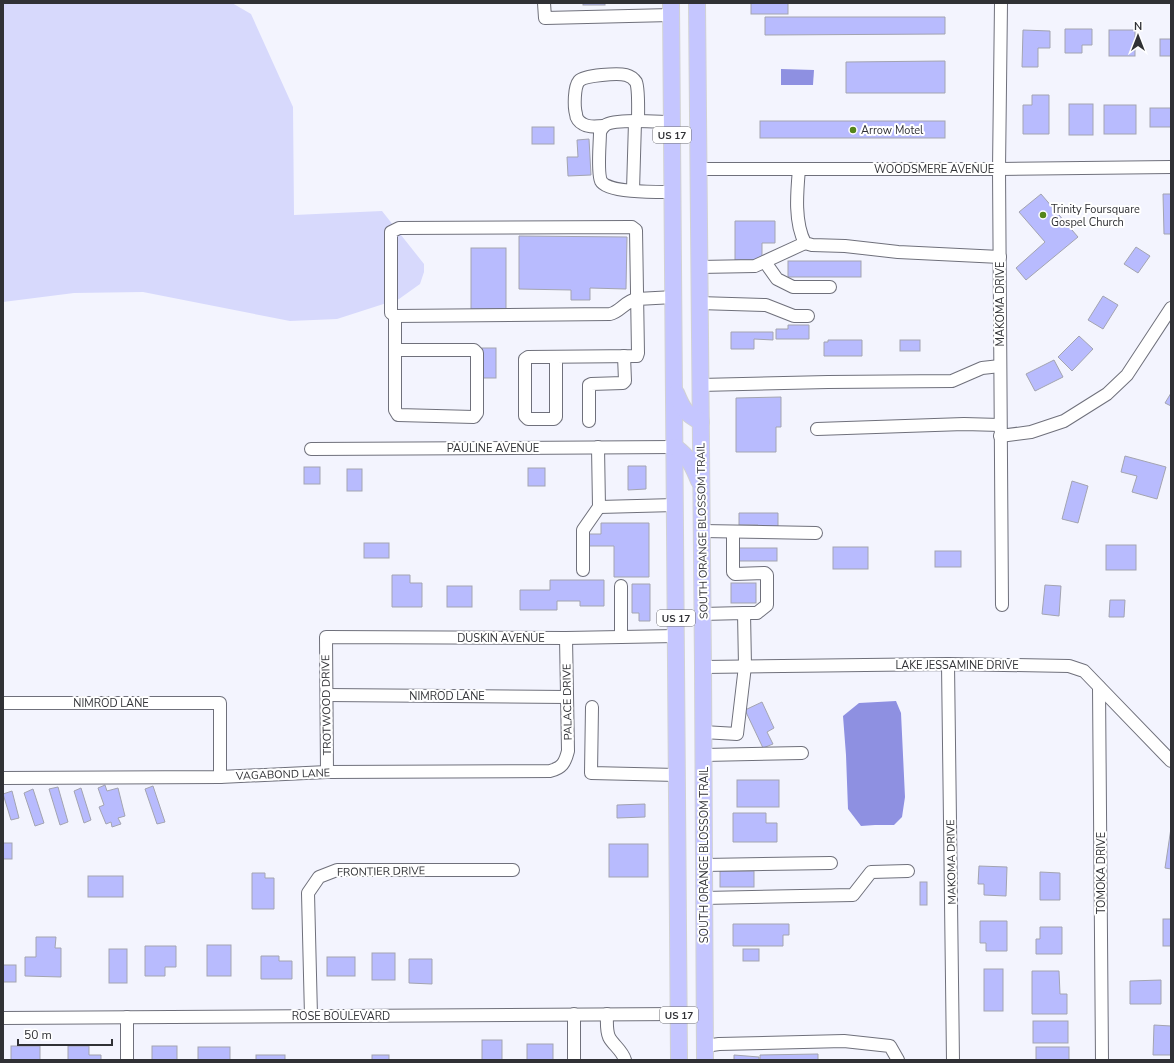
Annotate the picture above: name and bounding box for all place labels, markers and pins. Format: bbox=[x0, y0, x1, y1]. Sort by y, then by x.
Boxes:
place label: Arrow Motel bbox=[861, 123, 924, 138]
marker: Arrow Motel bbox=[848, 125, 858, 135]
place label: Trinity Foursquare Gospel Church bbox=[1051, 202, 1140, 230]
marker: Trinity Foursquare Gospel Church bbox=[1038, 210, 1048, 220]

